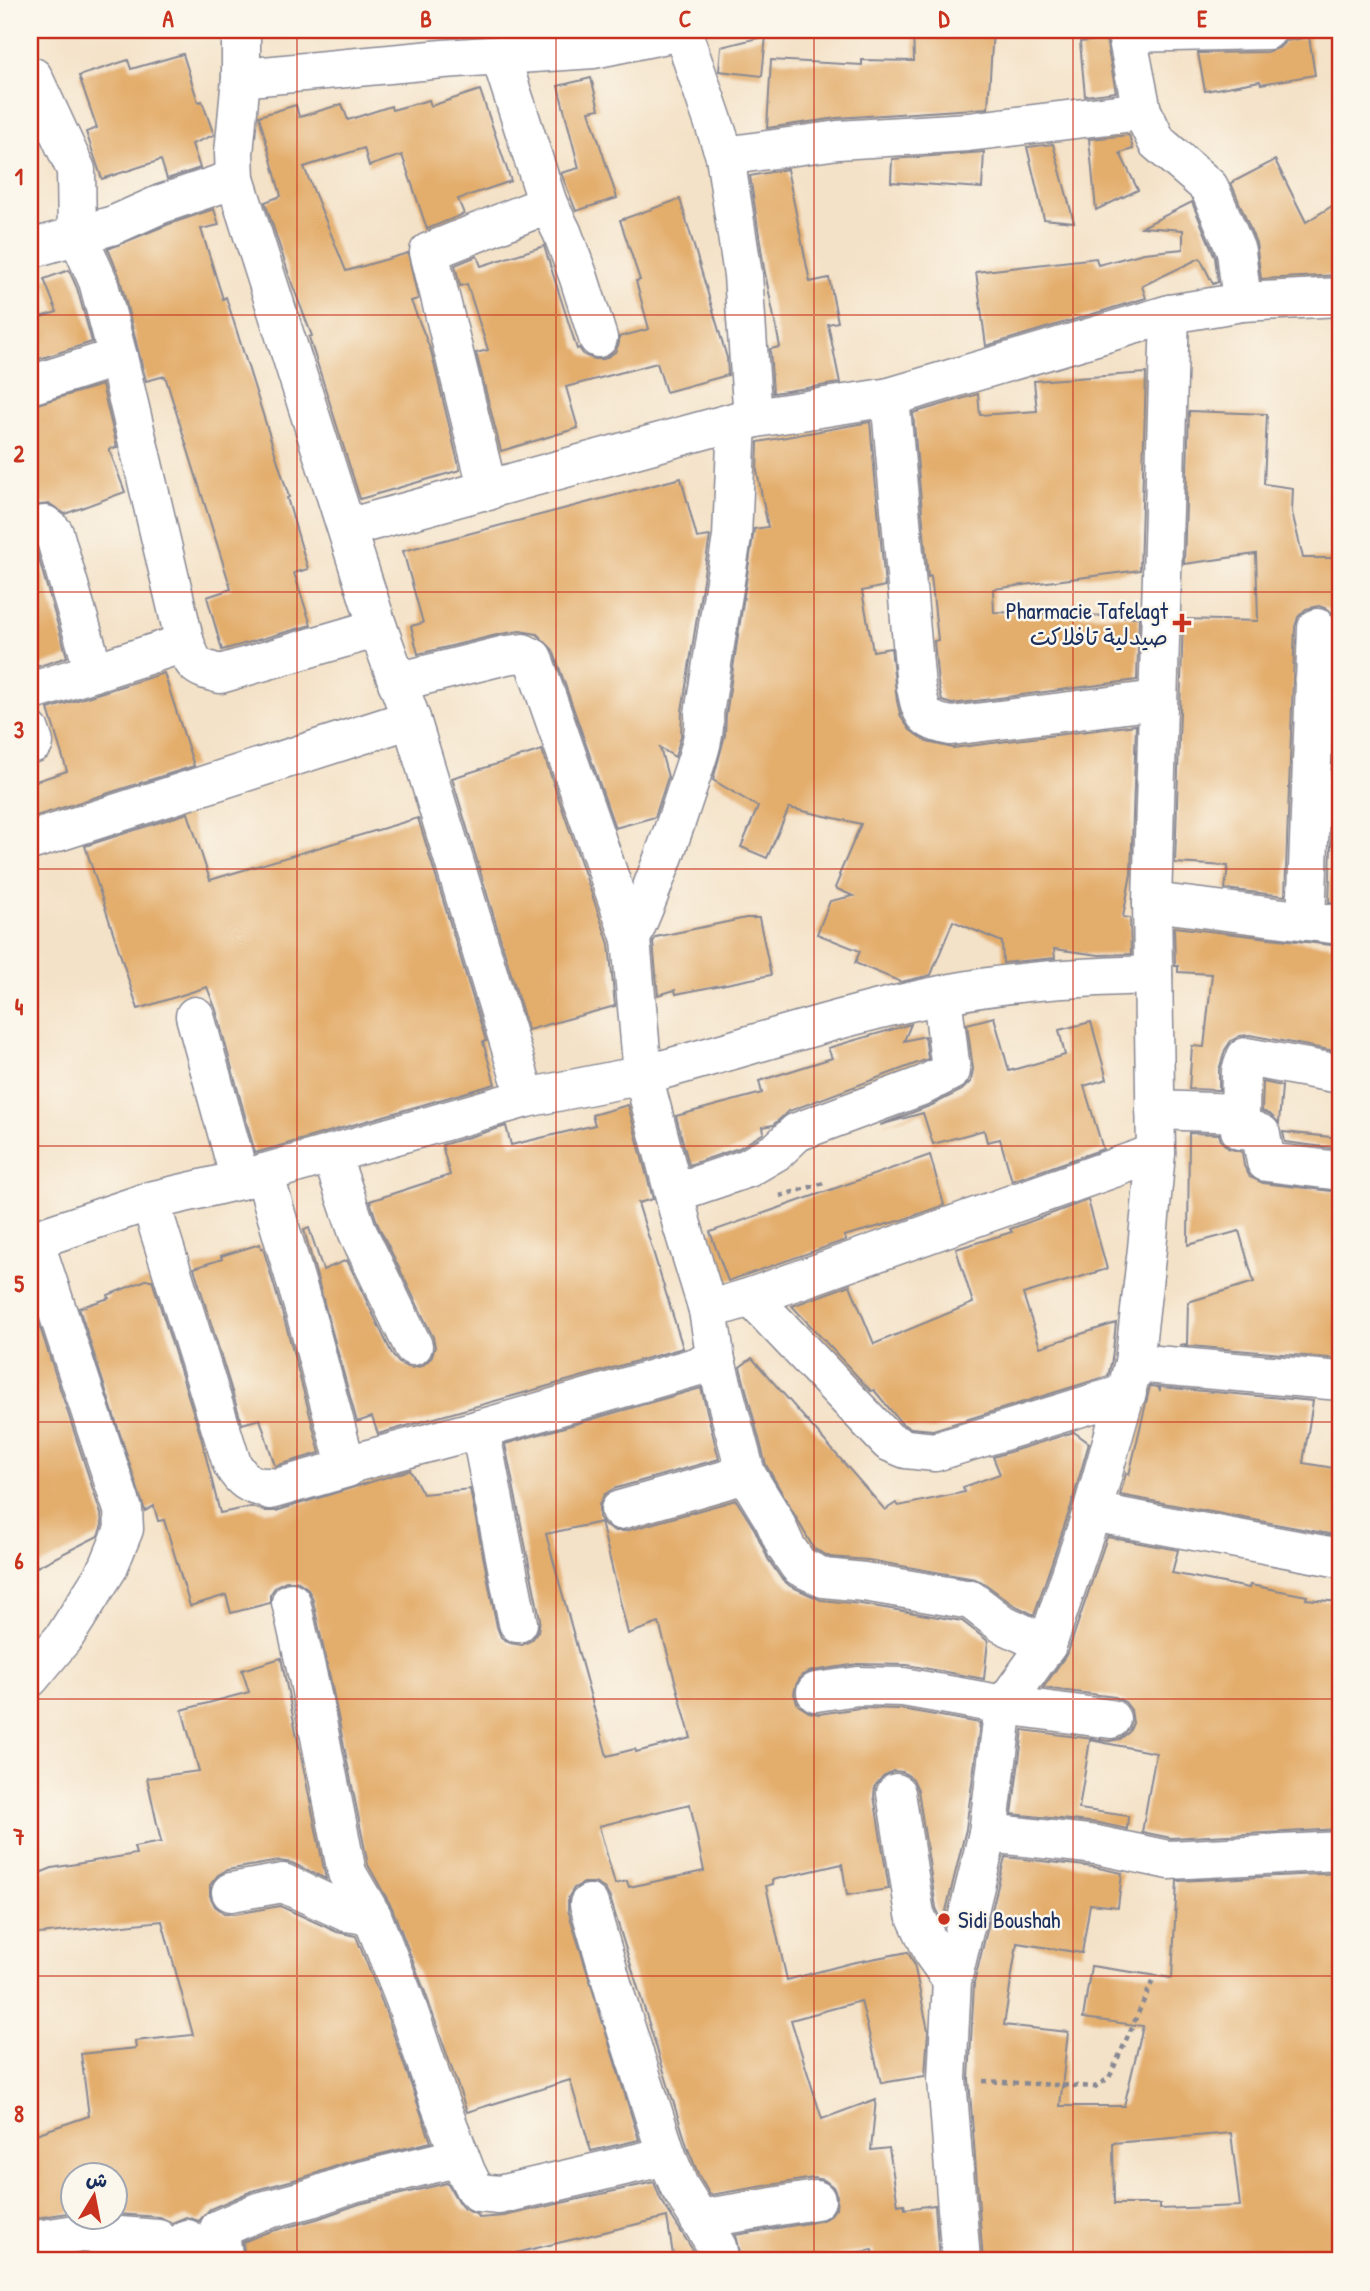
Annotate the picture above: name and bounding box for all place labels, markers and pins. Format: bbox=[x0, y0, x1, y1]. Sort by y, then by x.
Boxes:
place label: Pharmacie Tafelagt صيدلية تافلاكت bbox=[1006, 595, 1169, 652]
marker: Pharmacie Tafelagt صيدلية تافلاكت bbox=[1174, 615, 1190, 631]
place label: Sidi Boushah bbox=[958, 1904, 1061, 1935]
marker: Sidi Boushah bbox=[936, 1911, 952, 1927]

